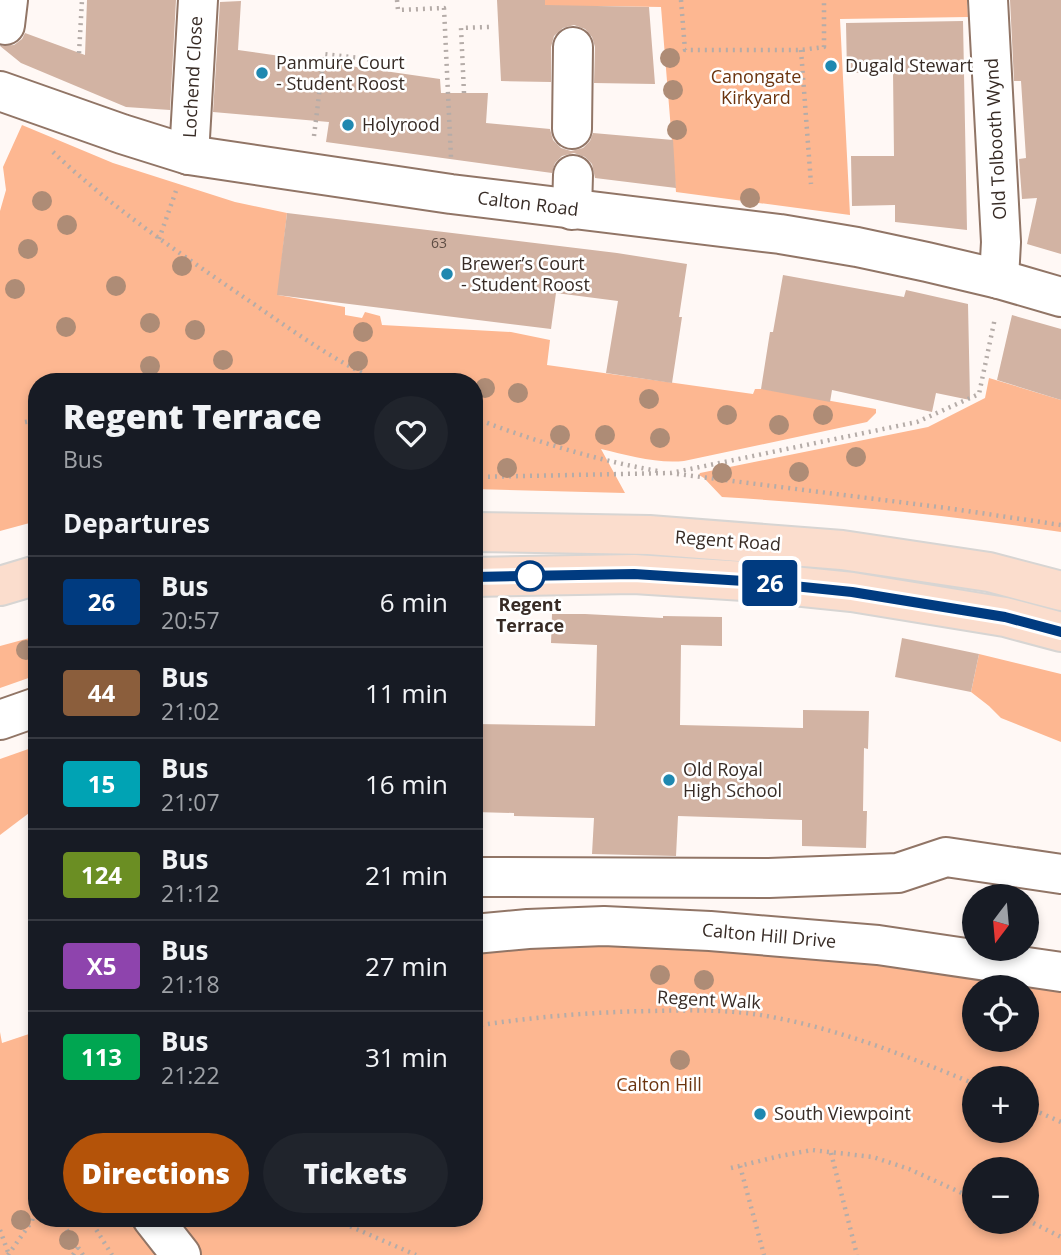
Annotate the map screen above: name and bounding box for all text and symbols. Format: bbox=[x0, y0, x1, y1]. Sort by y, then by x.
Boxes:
street label: Lochend Close bbox=[177, 15, 207, 139]
place label: Panmure Court - Student Roost bbox=[276, 50, 405, 95]
place label: Dugald Stewart bbox=[845, 53, 973, 77]
marker: Dugald Stewart bbox=[823, 58, 839, 74]
street label: Old Tolbooth Wynd bbox=[979, 58, 1011, 221]
park label: Canongate Kirkyard bbox=[711, 64, 801, 109]
marker: Panmure Court - Student Roost bbox=[254, 65, 270, 81]
place label: Holyrood bbox=[362, 112, 440, 136]
marker: Holyrood bbox=[340, 117, 356, 133]
street label: Calton Road bbox=[476, 185, 580, 221]
house number: 63 bbox=[431, 233, 447, 252]
place label: Brewer’s Court - Student Roost bbox=[461, 251, 590, 296]
marker: Brewer’s Court - Student Roost bbox=[439, 266, 455, 282]
text: Regent Terrace bbox=[63, 394, 322, 439]
button: heart bbox=[374, 396, 448, 470]
text: Bus bbox=[63, 443, 103, 475]
text: Departures bbox=[63, 505, 210, 541]
street label: Regent Road bbox=[674, 524, 782, 556]
line badge: 26 bbox=[738, 560, 802, 606]
marker: Regent Terrace bbox=[515, 561, 545, 591]
text: 26 bbox=[756, 566, 784, 599]
text: Bus bbox=[161, 568, 208, 604]
text: 6 min bbox=[380, 584, 448, 620]
text: 26 bbox=[88, 585, 115, 618]
place label: Regent Terrace bbox=[496, 592, 564, 637]
text: 20:57 bbox=[161, 604, 220, 636]
text: Bus bbox=[161, 659, 208, 695]
text: 11 min bbox=[365, 675, 448, 711]
text: 44 bbox=[88, 676, 115, 709]
text: 21:02 bbox=[161, 695, 220, 727]
text: Bus bbox=[161, 750, 208, 786]
place label: Old Royal High School bbox=[683, 757, 782, 802]
text: 16 min bbox=[365, 766, 448, 802]
text: 15 bbox=[88, 767, 115, 800]
marker: Old Royal High School bbox=[661, 772, 677, 788]
text: 21:07 bbox=[161, 786, 220, 818]
text: Bus bbox=[161, 841, 208, 877]
text: 21 min bbox=[365, 857, 448, 893]
text: 124 bbox=[81, 858, 122, 891]
text: 21:12 bbox=[161, 877, 220, 909]
north arrow bbox=[962, 884, 1040, 961]
map controls bbox=[962, 884, 1039, 1234]
street label: Calton Hill Drive bbox=[701, 917, 837, 953]
text: Bus bbox=[161, 932, 208, 968]
text: 27 min bbox=[365, 948, 448, 984]
text: X5 bbox=[87, 949, 116, 982]
text: 21:18 bbox=[161, 968, 220, 1000]
button: locate bbox=[962, 975, 1039, 1052]
street label: Regent Walk bbox=[657, 984, 762, 1014]
text: Bus bbox=[161, 1023, 208, 1059]
text: 31 min bbox=[365, 1039, 448, 1075]
text: 113 bbox=[81, 1040, 122, 1073]
text: 21:22 bbox=[161, 1059, 220, 1091]
button: + bbox=[962, 1066, 1039, 1143]
park label: Calton Hill bbox=[616, 1072, 702, 1096]
place label: South Viewpoint bbox=[774, 1101, 911, 1125]
marker: South Viewpoint bbox=[752, 1106, 768, 1122]
button: Directions bbox=[63, 1133, 249, 1213]
button: Tickets bbox=[263, 1133, 448, 1213]
button: − bbox=[962, 1157, 1039, 1234]

